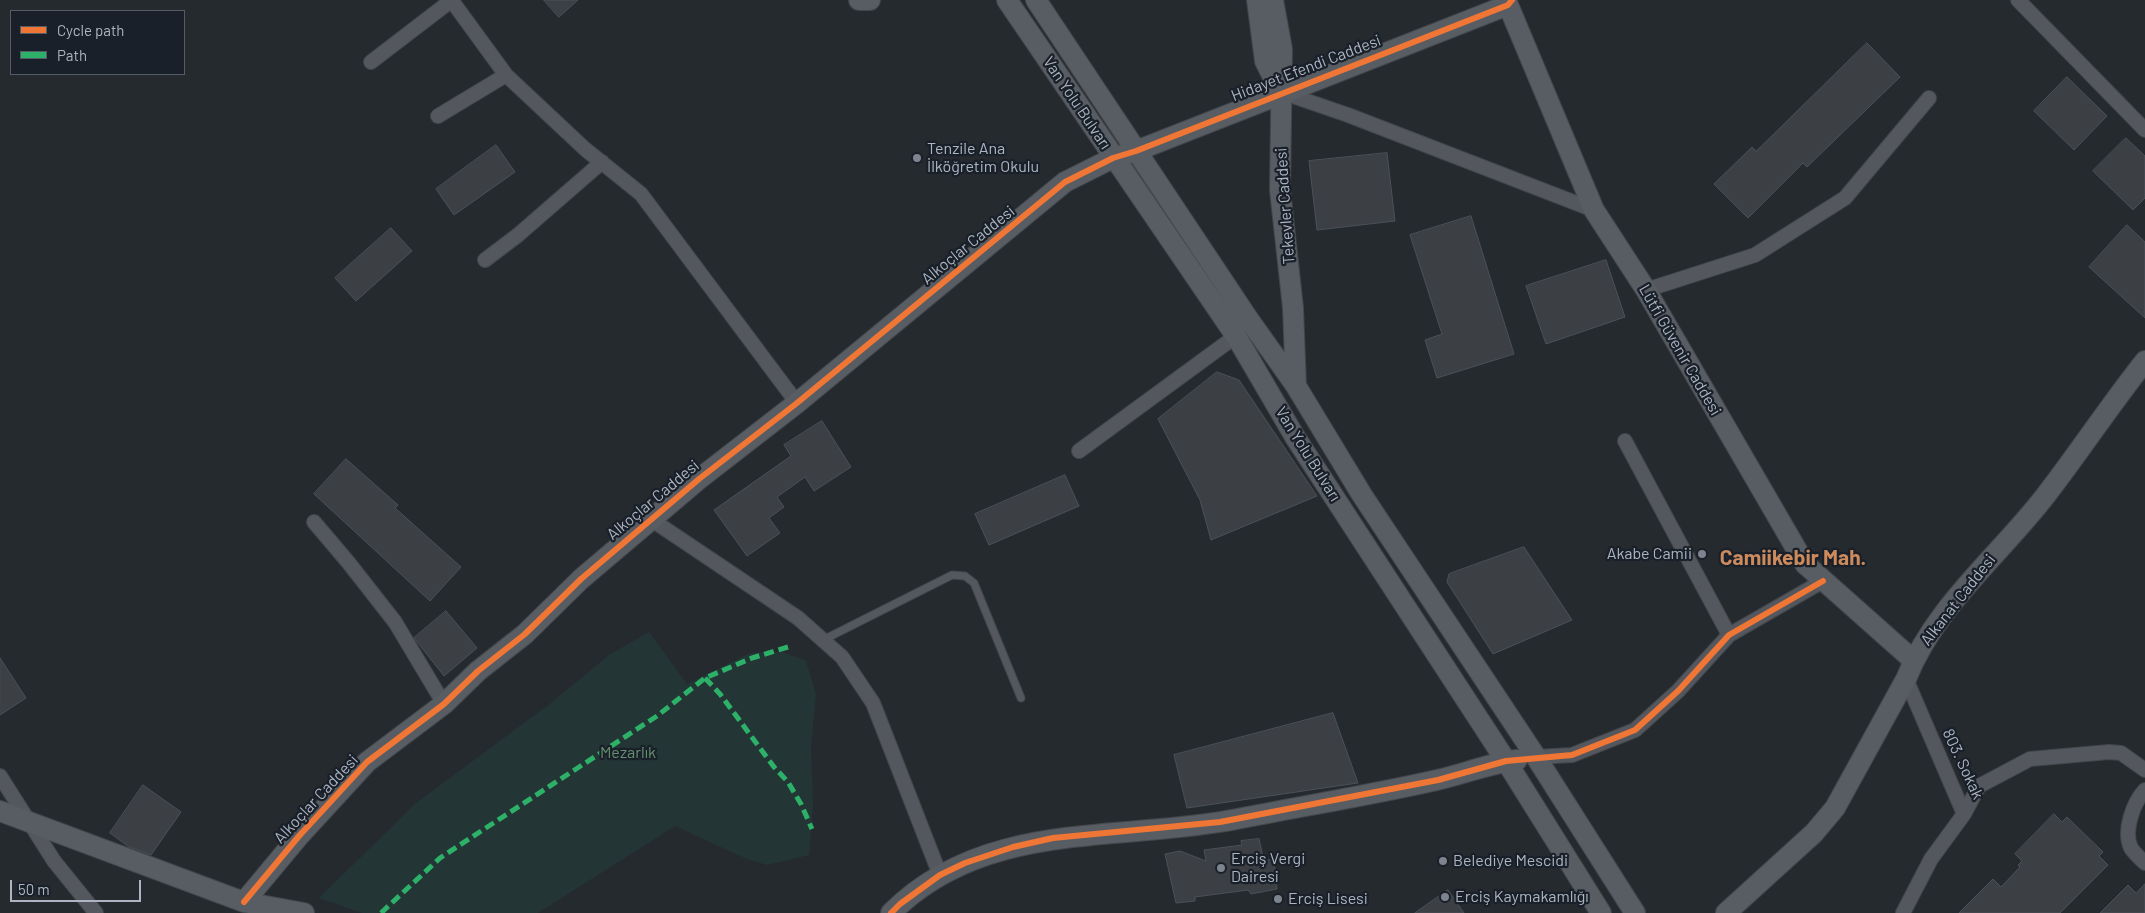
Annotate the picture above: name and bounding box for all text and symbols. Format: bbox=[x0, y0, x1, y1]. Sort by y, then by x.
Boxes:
legend bbox=[10, 10, 185, 75]
text: Cycle path bbox=[57, 21, 124, 39]
street label: Hidayet Efendi Caddesi bbox=[1228, 31, 1384, 105]
text: Path bbox=[57, 46, 87, 64]
street label: Van Yolu Bulvarı bbox=[1039, 53, 1115, 153]
place label: Tenzile Ana İlköğretim Okulu bbox=[927, 139, 1039, 177]
street label: Tekevler Caddesi bbox=[1271, 147, 1299, 265]
marker: Tenzile Ana İlköğretim Okulu bbox=[911, 152, 923, 164]
street label: Alkoçlar Caddesi bbox=[917, 202, 1019, 288]
street label: Lütfi Güvenir Caddesi bbox=[1635, 281, 1725, 419]
street label: Van Yolu Bulvarı bbox=[1271, 403, 1345, 505]
street label: Alkoçlar Caddesi bbox=[603, 456, 703, 544]
place label: Akabe Camii bbox=[1607, 544, 1692, 564]
district label: Camiikebir Mah. bbox=[1720, 545, 1866, 571]
marker: Akabe Camii bbox=[1696, 548, 1708, 560]
street label: Alkanat Caddesi bbox=[1916, 551, 2000, 649]
street label: 803. Sokak bbox=[1938, 726, 1988, 802]
park label: Mezarlık bbox=[600, 743, 656, 763]
street label: Alkoçlar Caddesi bbox=[270, 751, 362, 847]
place label: Erciş Vergi Dairesi bbox=[1231, 849, 1305, 887]
place label: Belediye Mescidi bbox=[1453, 851, 1568, 871]
marker: Belediye Mescidi bbox=[1437, 855, 1449, 867]
marker: Erciş Vergi Dairesi bbox=[1215, 862, 1227, 874]
scale bar bbox=[12, 870, 144, 902]
text: 50 m bbox=[18, 880, 50, 898]
place label: Erciş Kaymakamlığı bbox=[1455, 887, 1589, 907]
place label: Erciş Lisesi bbox=[1288, 889, 1368, 909]
marker: Erciş Kaymakamlığı bbox=[1439, 891, 1451, 903]
marker: Erciş Lisesi bbox=[1272, 893, 1284, 905]

